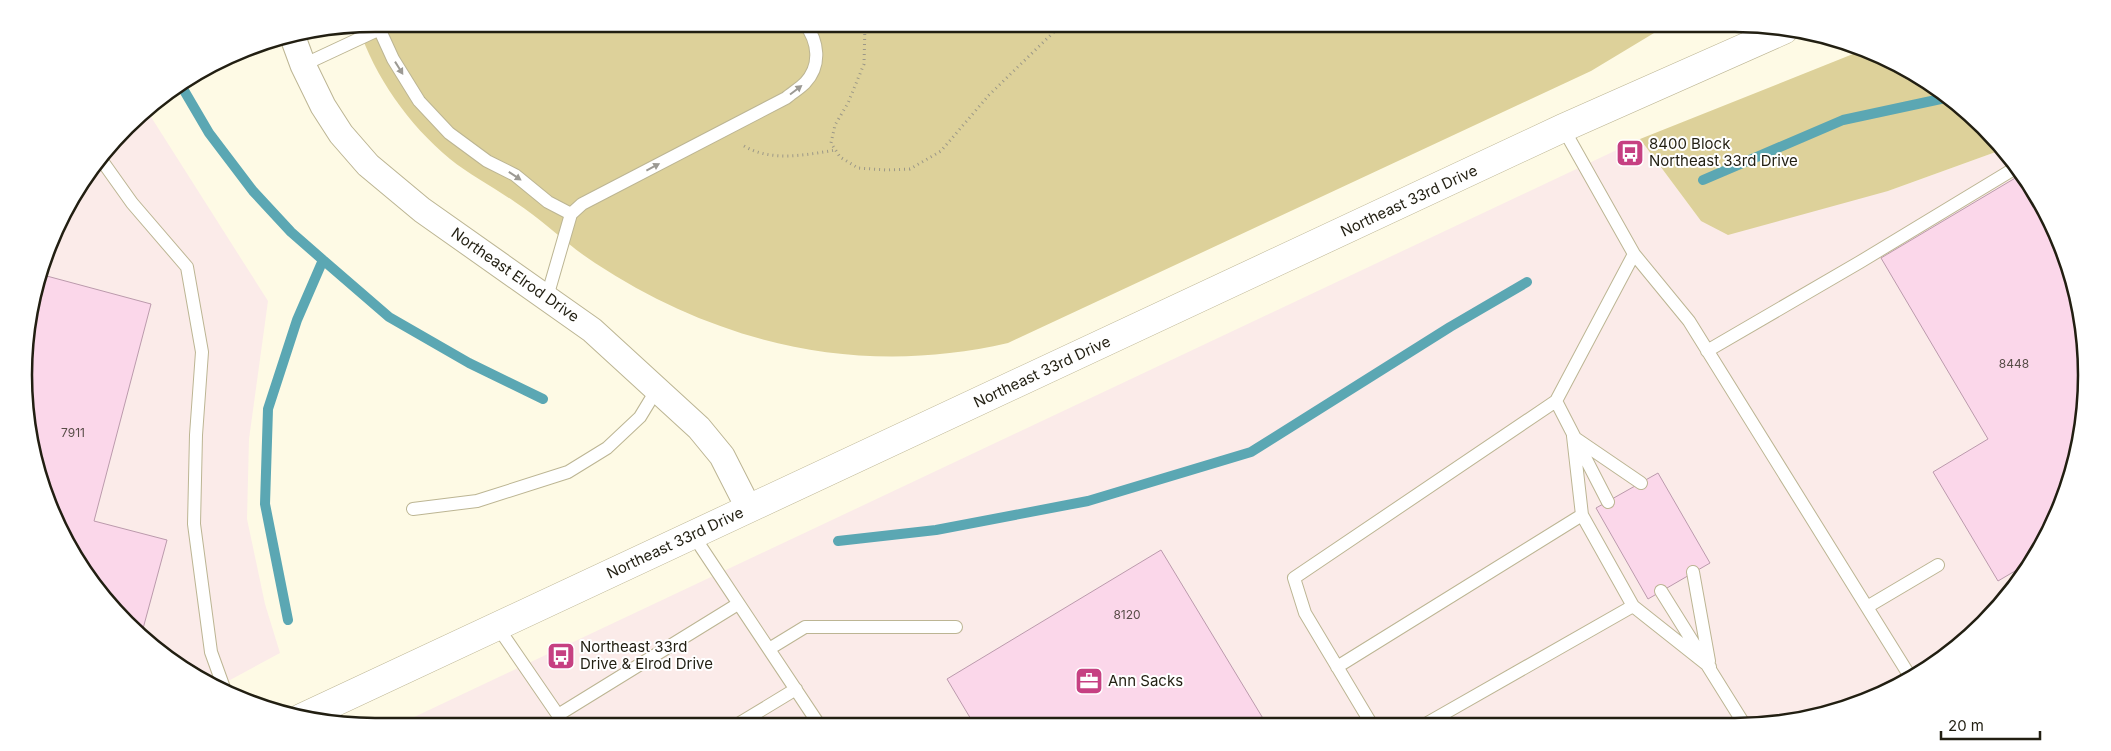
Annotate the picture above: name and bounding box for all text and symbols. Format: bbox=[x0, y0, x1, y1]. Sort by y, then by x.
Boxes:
one-way arrow bbox=[394, 61, 403, 74]
one-way arrow bbox=[789, 85, 803, 95]
place label: 8400 Block Northeast 33rd Drive bbox=[1649, 134, 1798, 170]
bus stop icon: 8400 Block Northeast 33rd Drive bbox=[1615, 138, 1645, 168]
street label: Northeast 33rd Drive bbox=[1337, 160, 1480, 241]
one-way arrow bbox=[646, 163, 660, 171]
one-way arrow bbox=[509, 171, 522, 181]
street label: Northeast Elrod Drive bbox=[448, 223, 583, 326]
street label: Northeast 33rd Drive bbox=[970, 331, 1113, 412]
house number: 8448 bbox=[1999, 356, 2029, 371]
house number: 7911 bbox=[61, 425, 85, 440]
street label: Northeast 33rd Drive bbox=[603, 502, 746, 583]
house number: 8120 bbox=[1113, 607, 1141, 622]
place label: Northeast 33rd Drive & Elrod Drive bbox=[580, 637, 713, 673]
bus stop icon: Northeast 33rd Drive & Elrod Drive bbox=[546, 641, 576, 671]
office icon: Ann Sacks bbox=[1074, 666, 1104, 696]
place label: Ann Sacks bbox=[1108, 671, 1183, 690]
scale bar bbox=[1941, 708, 2040, 740]
text: 20 m bbox=[1948, 716, 1984, 735]

